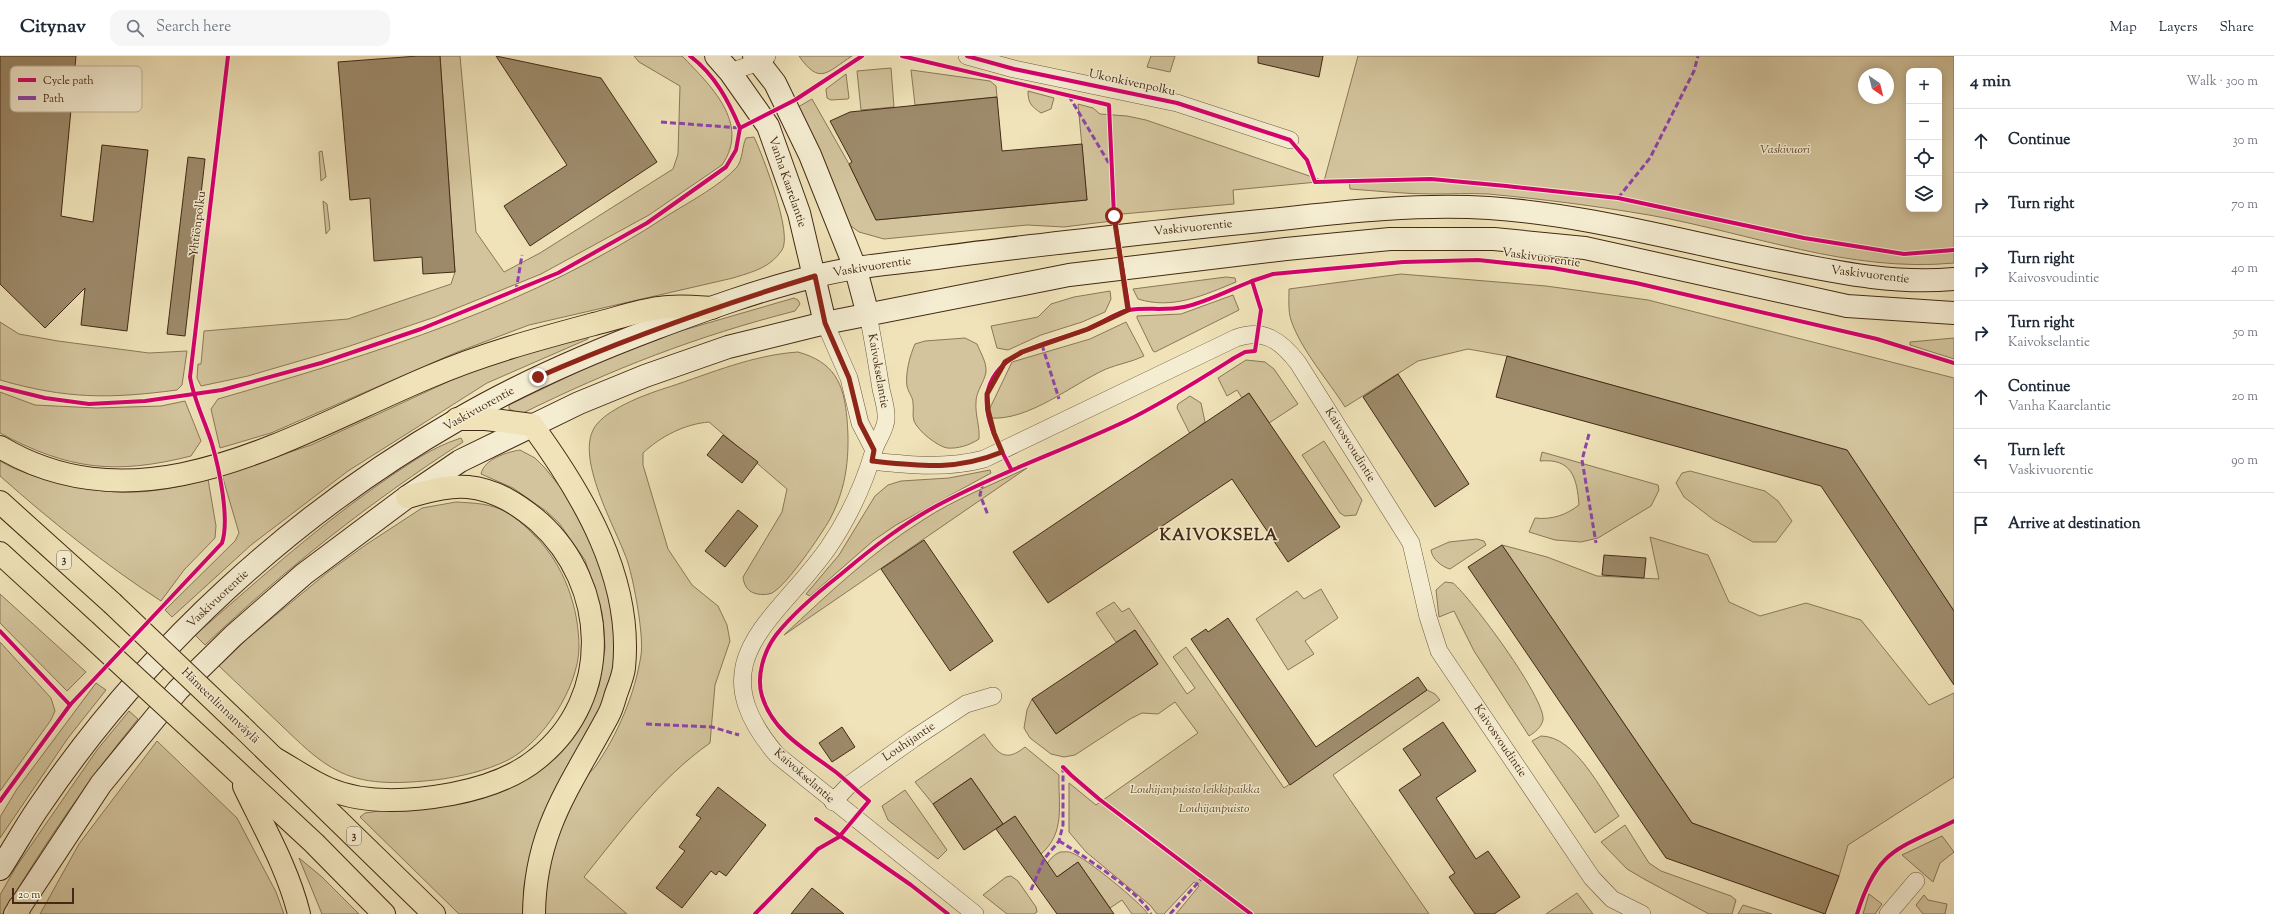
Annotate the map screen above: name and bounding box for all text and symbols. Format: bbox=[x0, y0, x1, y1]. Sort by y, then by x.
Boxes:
search box bbox=[110, 10, 390, 46]
text: Citynav bbox=[20, 14, 86, 41]
icon: search bbox=[124, 17, 146, 39]
text: Search here bbox=[156, 17, 231, 38]
text: Map bbox=[2110, 18, 2137, 38]
text: Layers bbox=[2159, 18, 2197, 38]
text: Share bbox=[2219, 18, 2254, 38]
street label: Ukonkivenpolku bbox=[1087, 65, 1177, 101]
legend bbox=[10, 66, 142, 112]
north arrow bbox=[1858, 68, 1894, 104]
map controls bbox=[1906, 68, 1942, 212]
button: + bbox=[1906, 68, 1942, 104]
text: 4 min bbox=[1970, 70, 2011, 94]
text: Cycle path bbox=[43, 73, 94, 89]
text: Walk · 300 m bbox=[2186, 73, 2258, 91]
text: Path bbox=[43, 91, 65, 107]
button: − bbox=[1906, 104, 1942, 140]
icon: ahead bbox=[1970, 130, 1992, 152]
text: Continue bbox=[2008, 130, 2070, 151]
text: 30 m bbox=[2232, 132, 2258, 150]
street label: Vanha Kaarelantie bbox=[763, 134, 811, 230]
button: locate bbox=[1906, 140, 1942, 176]
park label: Vaskivuori bbox=[1760, 141, 1810, 159]
button: layers bbox=[1906, 176, 1942, 212]
street label: Yhtiönpolku bbox=[185, 190, 211, 258]
icon: right bbox=[1970, 194, 1992, 216]
text: Turn right bbox=[2008, 194, 2074, 215]
text: 70 m bbox=[2231, 196, 2258, 214]
route start bbox=[1105, 207, 1123, 225]
street label: Vaskivuorentie bbox=[1153, 215, 1234, 241]
street label: Vaskivuorentie bbox=[1501, 244, 1582, 272]
text: Turn right bbox=[2008, 249, 2074, 270]
street label: Vaskivuorentie bbox=[832, 252, 913, 282]
icon: right bbox=[1970, 258, 1992, 280]
text: 40 m bbox=[2231, 260, 2258, 278]
street label: Vaskivuorentie bbox=[1830, 261, 1911, 289]
text: Kaivosvoudintie bbox=[2008, 270, 2099, 288]
text: Turn right bbox=[2008, 313, 2074, 334]
icon: right bbox=[1970, 322, 1992, 344]
text: 50 m bbox=[2233, 324, 2258, 342]
street label: Kaivokselantie bbox=[863, 332, 894, 410]
text: Kaivokselantie bbox=[2008, 334, 2090, 352]
route end bbox=[529, 368, 547, 386]
text: Continue bbox=[2008, 377, 2070, 398]
street label: Vaskivuorentie bbox=[440, 382, 518, 436]
icon: ahead bbox=[1970, 386, 1992, 408]
text: 20 m bbox=[2232, 388, 2258, 406]
text: Vanha Kaarelantie bbox=[2008, 398, 2111, 416]
street label: Kaivosvoudintie bbox=[1320, 404, 1380, 486]
text: Turn left bbox=[2008, 441, 2065, 462]
icon: left bbox=[1970, 450, 1992, 472]
text: 90 m bbox=[2231, 452, 2258, 470]
text: Vaskivuorentie bbox=[2008, 462, 2094, 480]
icon: arrive bbox=[1970, 514, 1992, 536]
text: Arrive at destination bbox=[2008, 514, 2141, 535]
district label: KAIVOKSELA bbox=[1159, 525, 1279, 548]
road number: 3 bbox=[57, 551, 71, 569]
street label: Vaskivuorentie bbox=[183, 565, 253, 633]
street label: Hämeenlinnanväylä bbox=[177, 664, 264, 748]
street label: Kaivosvoudintie bbox=[1469, 701, 1531, 781]
street label: Louhijantie bbox=[879, 718, 939, 766]
street label: Kaivokselantie bbox=[770, 744, 839, 808]
park label: Louhijanpuisto leikkipaikka bbox=[1130, 781, 1260, 799]
park label: Louhijanpuisto bbox=[1179, 800, 1249, 818]
road number: 3 bbox=[347, 827, 361, 845]
scale bar bbox=[12, 886, 74, 905]
text: 20 m bbox=[18, 887, 40, 903]

